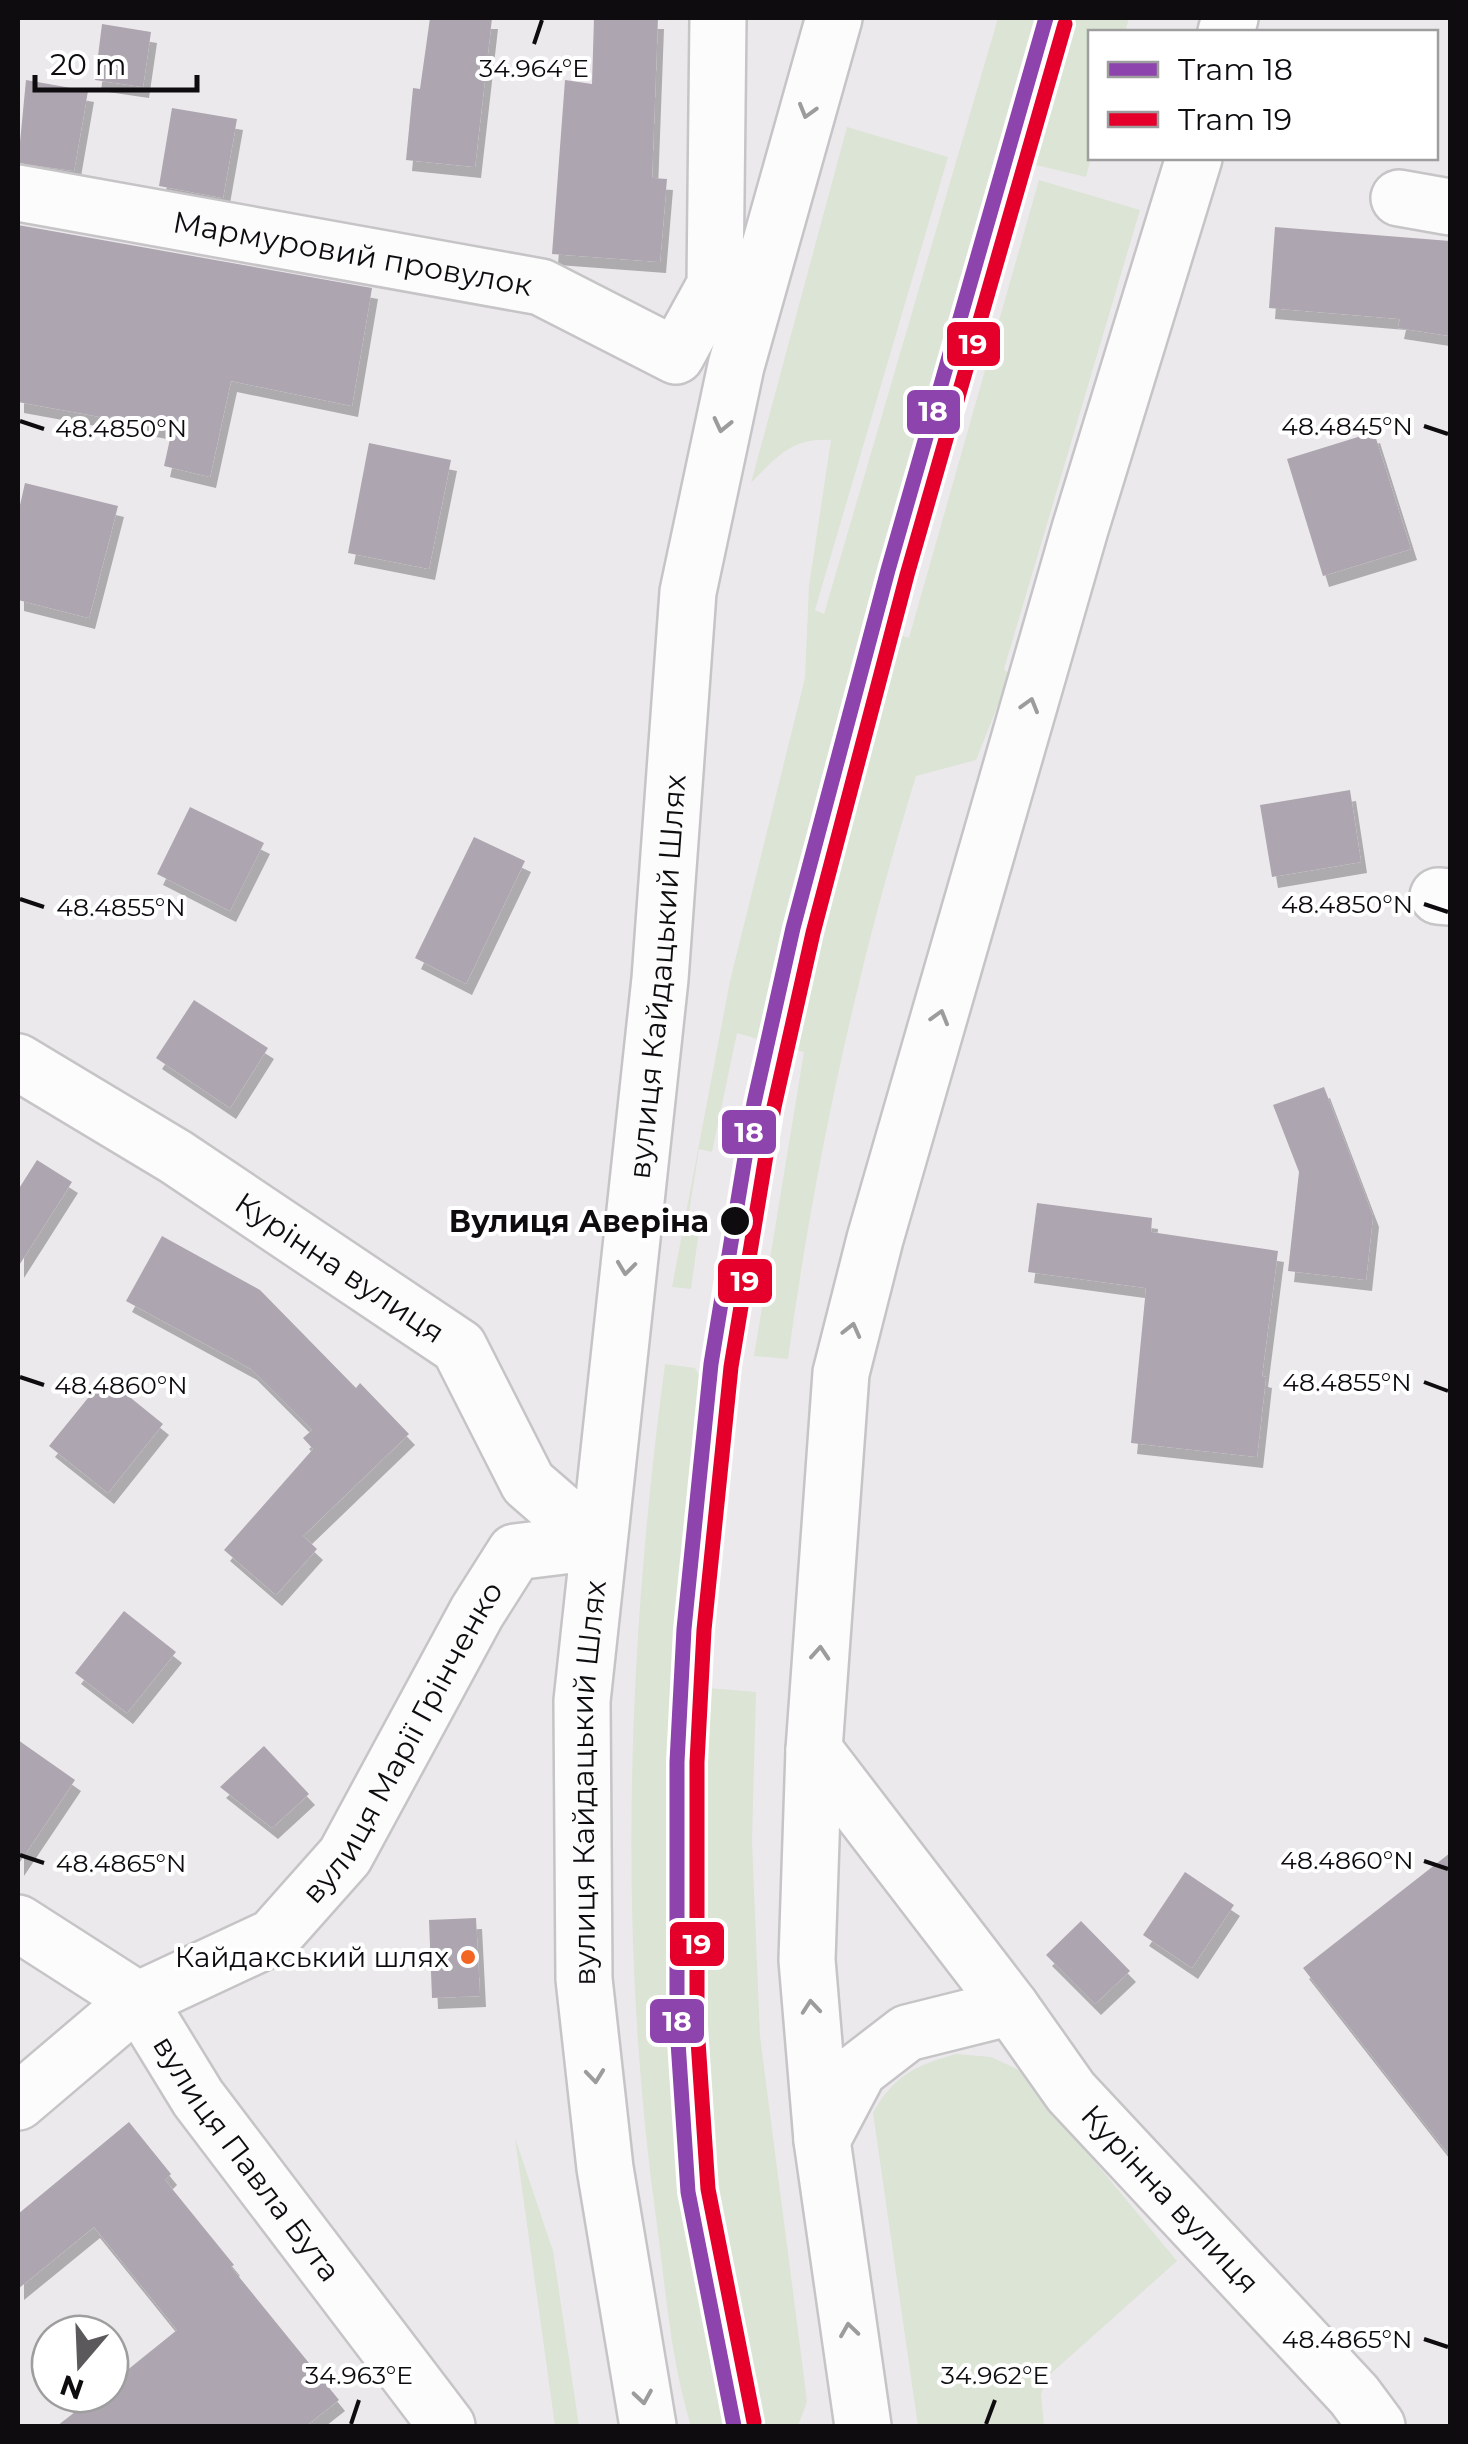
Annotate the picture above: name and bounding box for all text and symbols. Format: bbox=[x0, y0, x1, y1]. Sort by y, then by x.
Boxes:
scale bar bbox=[35, 30, 198, 92]
legend bbox=[1088, 30, 1438, 160]
text: 20 m bbox=[50, 46, 127, 83]
text: Tram 18 bbox=[1178, 51, 1293, 88]
text: 34.964°E bbox=[479, 53, 589, 83]
text: Tram 19 bbox=[1178, 101, 1292, 138]
one-way arrow bbox=[798, 102, 819, 119]
street label: Мармуровий провулок bbox=[170, 203, 536, 304]
line badge: 19 bbox=[945, 320, 1002, 368]
text: 19 bbox=[959, 327, 987, 361]
line badge: 18 bbox=[905, 388, 962, 436]
text: 18 bbox=[918, 394, 948, 428]
text: 48.4845°N bbox=[1281, 411, 1413, 441]
text: 48.4850°N bbox=[55, 413, 187, 443]
one-way arrow bbox=[713, 416, 734, 433]
one-way arrow bbox=[1018, 696, 1039, 714]
street label: вулиця Кайдацький Шлях bbox=[620, 773, 693, 1181]
text: 48.4850°N bbox=[1281, 889, 1413, 919]
text: 48.4855°N bbox=[56, 892, 186, 922]
one-way arrow bbox=[929, 1009, 950, 1026]
line badge: 18 bbox=[720, 1108, 778, 1156]
text: 18 bbox=[734, 1115, 764, 1149]
street label: Курінна вулиця bbox=[228, 1184, 452, 1351]
place label: Вулиця Аверіна bbox=[449, 1203, 709, 1240]
marker: Вулиця Аверіна bbox=[718, 1204, 752, 1238]
line badge: 19 bbox=[716, 1257, 774, 1305]
one-way arrow bbox=[616, 1261, 637, 1277]
text: 19 bbox=[731, 1264, 759, 1298]
one-way arrow bbox=[840, 1322, 861, 1339]
text: 48.4855°N bbox=[1282, 1367, 1412, 1397]
text: 48.4860°N bbox=[54, 1370, 188, 1400]
street label: вулиця Марії Грінченко bbox=[294, 1574, 510, 1910]
street label: вулиця Кайдацький Шлях bbox=[563, 1578, 613, 1986]
one-way arrow bbox=[809, 1644, 831, 1660]
text: 48.4860°N bbox=[1280, 1845, 1414, 1875]
text: 48.4865°N bbox=[56, 1848, 186, 1878]
line badge: 19 bbox=[668, 1920, 726, 1968]
text: 19 bbox=[683, 1927, 711, 1961]
place label: Кайдакський шлях bbox=[175, 1940, 449, 1974]
marker: Кайдакський шлях bbox=[458, 1947, 478, 1967]
line badge: 18 bbox=[648, 1997, 706, 2045]
one-way arrow bbox=[801, 1999, 823, 2015]
text: 18 bbox=[662, 2004, 692, 2038]
street label: вулиця Павла Бута bbox=[146, 2029, 349, 2288]
one-way arrow bbox=[584, 2068, 605, 2084]
street label: Курінна вулиця bbox=[1074, 2097, 1268, 2301]
north arrow bbox=[30, 2314, 130, 2414]
one-way arrow bbox=[839, 2322, 860, 2338]
text: 48.4865°N bbox=[1282, 2324, 1412, 2354]
text: 34.963°E bbox=[305, 2360, 413, 2390]
text: 34.962°E bbox=[941, 2360, 1049, 2390]
text: N bbox=[56, 2368, 88, 2407]
one-way arrow bbox=[632, 2389, 653, 2405]

